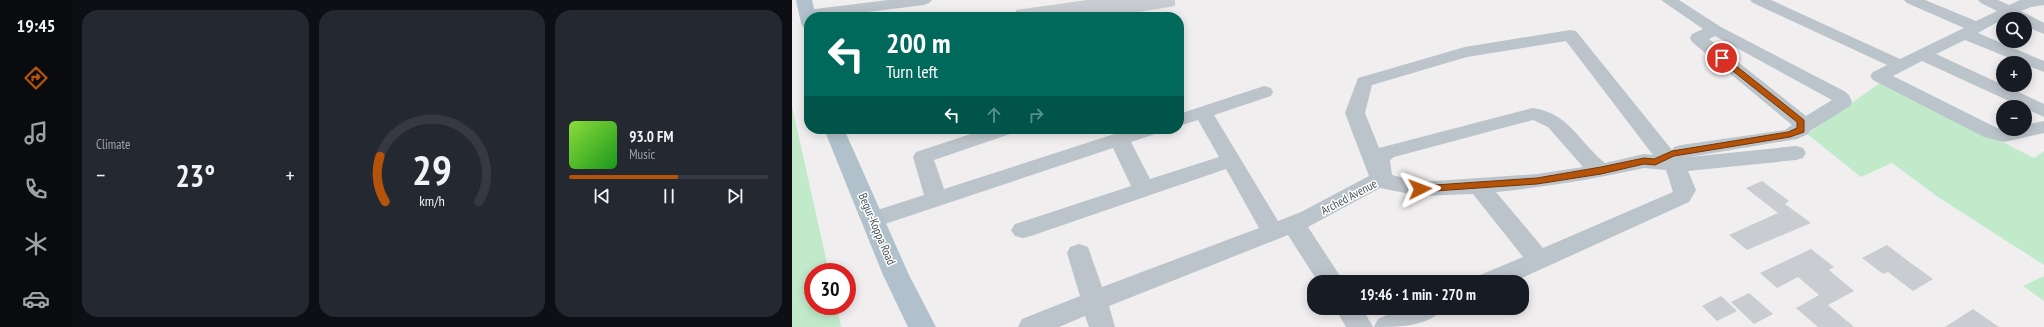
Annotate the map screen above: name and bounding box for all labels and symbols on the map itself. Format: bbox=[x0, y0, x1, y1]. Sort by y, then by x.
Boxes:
pin bbox=[1705, 41, 1739, 75]
position arrow bbox=[1399, 168, 1441, 210]
street label: Arched Avenue bbox=[1318, 176, 1379, 218]
street label: Begur-Koppa Road bbox=[856, 191, 899, 267]
speed limit sign: 30 bbox=[804, 263, 856, 315]

